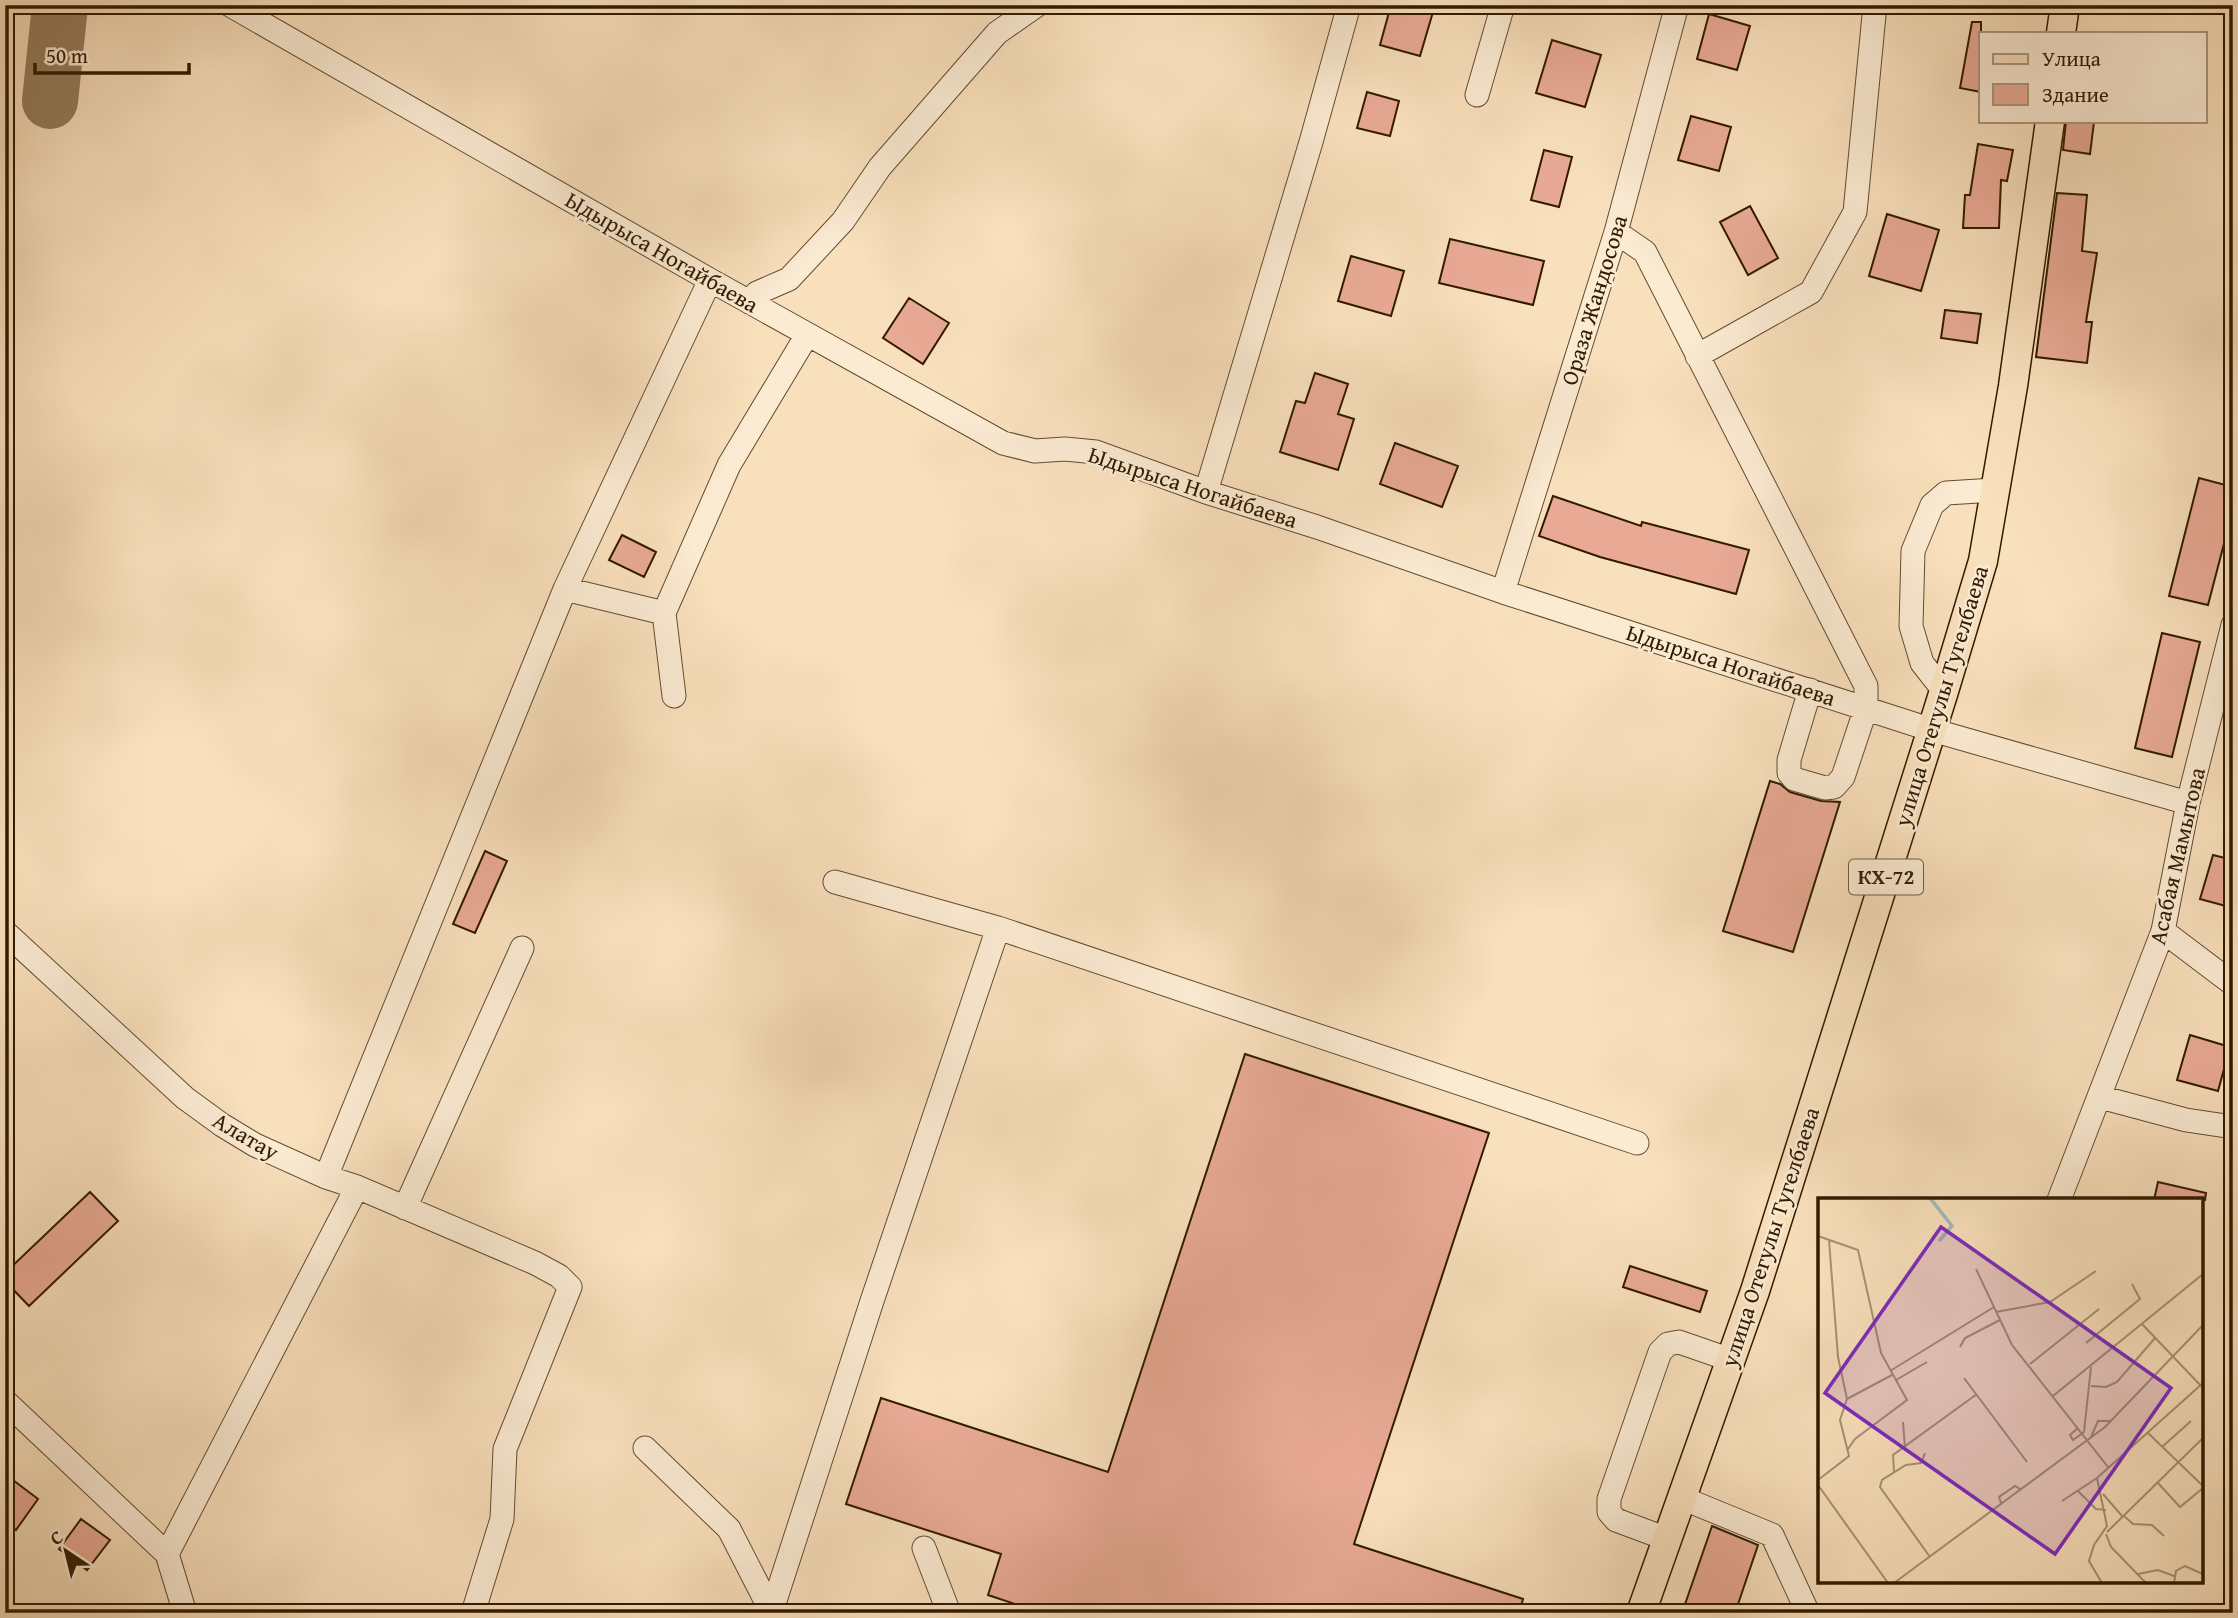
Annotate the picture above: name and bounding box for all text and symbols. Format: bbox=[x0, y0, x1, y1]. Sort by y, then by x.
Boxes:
scale bar bbox=[35, 32, 189, 76]
legend bbox=[1979, 32, 2206, 122]
text: 50 m bbox=[46, 40, 88, 71]
text: Улица bbox=[2042, 43, 2101, 74]
text: Здание bbox=[2042, 79, 2109, 110]
street label: Ыдырыса Ногайбаева bbox=[560, 183, 765, 320]
street label: Ораза Жандосова bbox=[1552, 211, 1635, 389]
street label: Ыдырыса Ногайбаева bbox=[1084, 437, 1302, 536]
street label: улица Отегулы Тугелбаева bbox=[1885, 561, 1996, 832]
street label: Ыдырыса Ногайбаева bbox=[1622, 615, 1840, 714]
street label: Асабая Мамытова bbox=[2140, 764, 2213, 948]
road number: КХ-72 bbox=[1849, 860, 1923, 894]
street label: улица Отегулы Тугелбаева bbox=[1712, 1102, 1827, 1372]
street label: Алатау bbox=[207, 1103, 286, 1168]
inset map bbox=[1818, 1198, 2203, 1583]
north arrow bbox=[32, 1516, 102, 1586]
text: С bbox=[44, 1522, 69, 1552]

